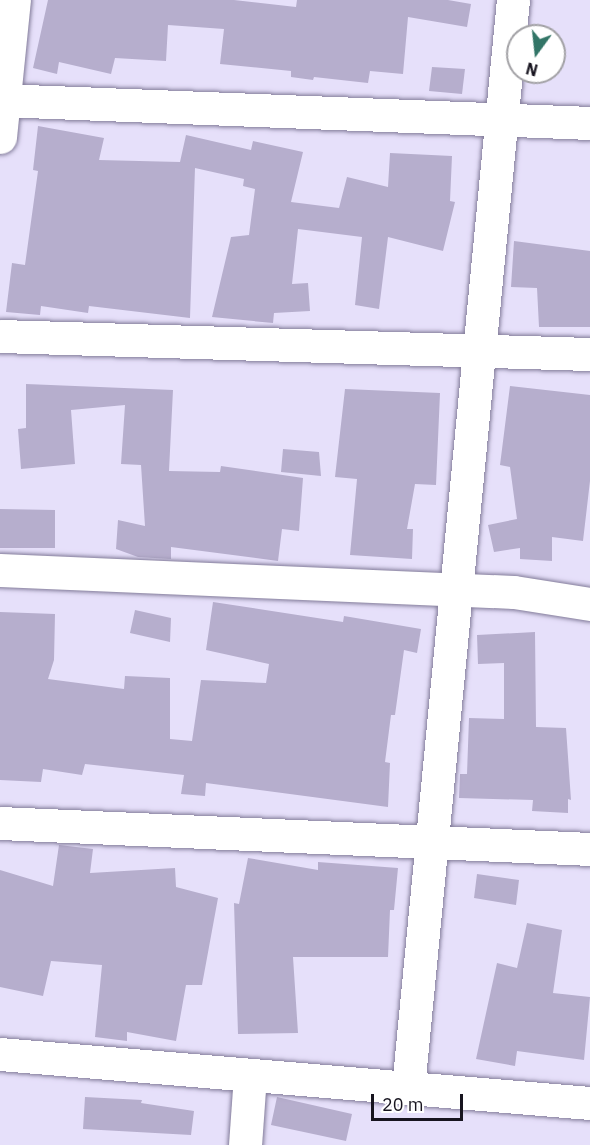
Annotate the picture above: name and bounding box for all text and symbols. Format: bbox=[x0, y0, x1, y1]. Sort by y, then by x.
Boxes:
north arrow bbox=[506, 24, 566, 84]
text: N bbox=[524, 58, 540, 81]
scale bar bbox=[374, 1082, 466, 1120]
text: 20 m bbox=[382, 1093, 424, 1116]

